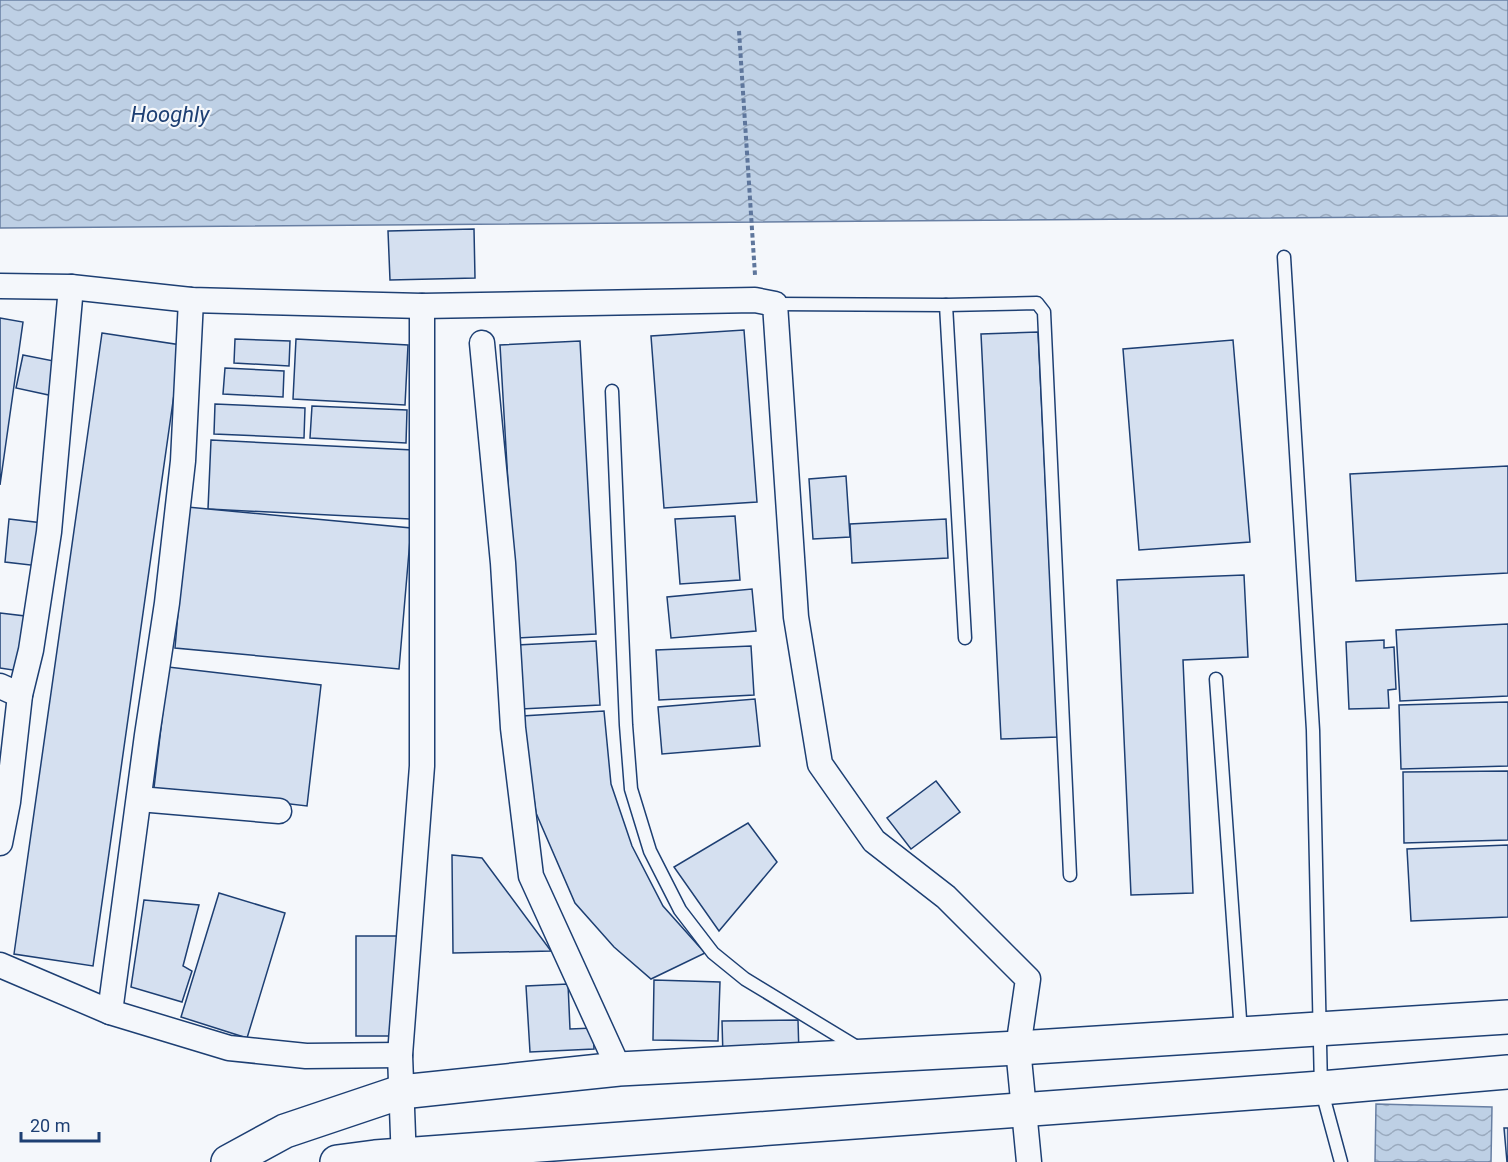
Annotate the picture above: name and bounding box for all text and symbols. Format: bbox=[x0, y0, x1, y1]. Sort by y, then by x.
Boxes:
water label: Hooghly bbox=[131, 102, 210, 127]
scale bar bbox=[21, 1105, 99, 1143]
text: 20 m bbox=[30, 1115, 70, 1136]

